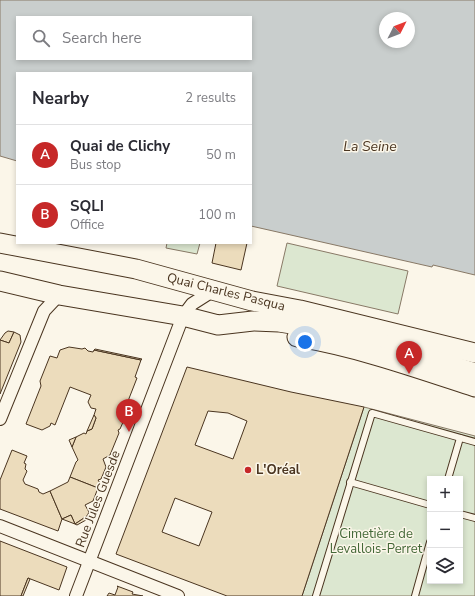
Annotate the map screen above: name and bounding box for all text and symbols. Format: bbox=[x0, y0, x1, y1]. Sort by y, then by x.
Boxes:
north arrow bbox=[379, 12, 415, 48]
search box bbox=[16, 16, 252, 60]
icon: search bbox=[30, 27, 52, 49]
text: Search here bbox=[62, 28, 142, 48]
text: Nearby bbox=[32, 87, 89, 110]
text: 2 results bbox=[185, 89, 236, 107]
text: Quai de Clichy bbox=[70, 136, 170, 156]
water label: La Seine bbox=[343, 137, 397, 156]
text: A bbox=[40, 146, 50, 164]
text: 50 m bbox=[206, 146, 236, 164]
text: Bus stop bbox=[70, 156, 121, 174]
text: SQLI bbox=[70, 196, 104, 216]
text: B bbox=[41, 206, 49, 224]
text: 100 m bbox=[198, 206, 236, 224]
text: Office bbox=[70, 216, 104, 234]
street label: Quai Charles Pasqua bbox=[165, 269, 287, 315]
your location bbox=[295, 332, 315, 352]
pin: A bbox=[396, 341, 422, 374]
pin: B bbox=[116, 399, 142, 432]
street label: Rue Jules Guesde bbox=[71, 448, 125, 550]
place label: L'Oréal bbox=[256, 461, 301, 479]
marker: L'Oréal bbox=[243, 465, 253, 475]
map controls bbox=[427, 476, 463, 584]
button: + bbox=[427, 476, 463, 512]
button: − bbox=[427, 512, 463, 548]
park label: Cimetière de Levallois-Perret bbox=[330, 525, 423, 558]
button: layers bbox=[427, 548, 463, 584]

